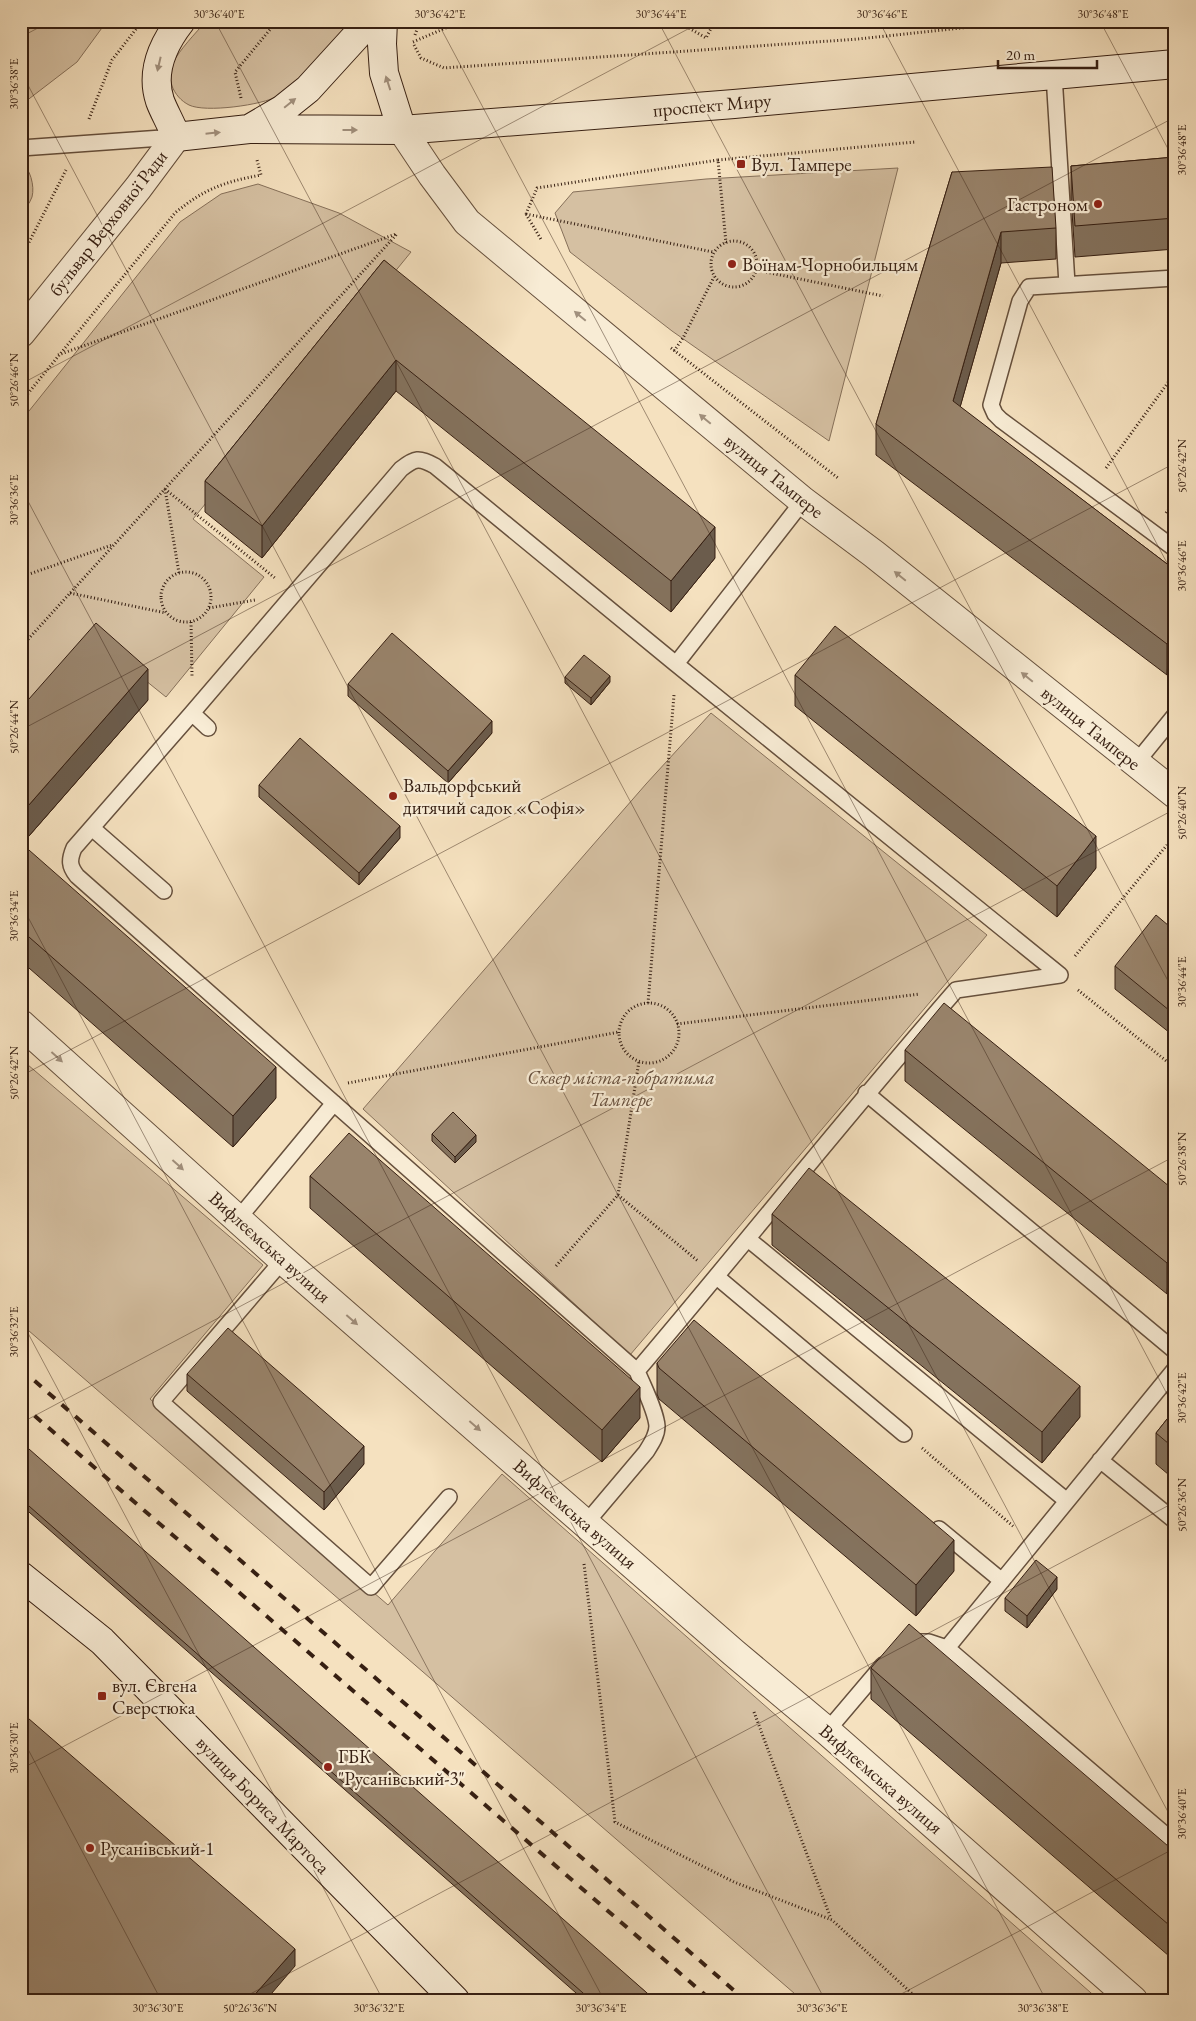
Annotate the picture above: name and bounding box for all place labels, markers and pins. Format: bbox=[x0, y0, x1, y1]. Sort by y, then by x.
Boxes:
place label: Вул. Тампере bbox=[751, 152, 852, 177]
marker: Вул. Тампере bbox=[735, 158, 747, 170]
place label: Гастроном bbox=[1007, 192, 1088, 217]
marker: Гастроном bbox=[1092, 198, 1104, 210]
place label: Воїнам-Чорнобильцям bbox=[742, 252, 918, 277]
marker: Воїнам-Чорнобильцям bbox=[726, 258, 738, 270]
place label: Вальдорфський дитячий садок «Софія» bbox=[403, 773, 586, 820]
marker: Вальдорфський дитячий садок «Софія» bbox=[387, 790, 399, 802]
place label: вул. Євгена Сверстюка bbox=[112, 1673, 197, 1720]
marker: вул. Євгена Сверстюка bbox=[96, 1690, 108, 1702]
place label: ГБК "Русанівський-3" bbox=[338, 1744, 465, 1791]
marker: ГБК "Русанівський-3" bbox=[322, 1761, 334, 1773]
place label: Русанівський-1 bbox=[100, 1836, 214, 1861]
marker: Русанівський-1 bbox=[84, 1842, 96, 1854]

